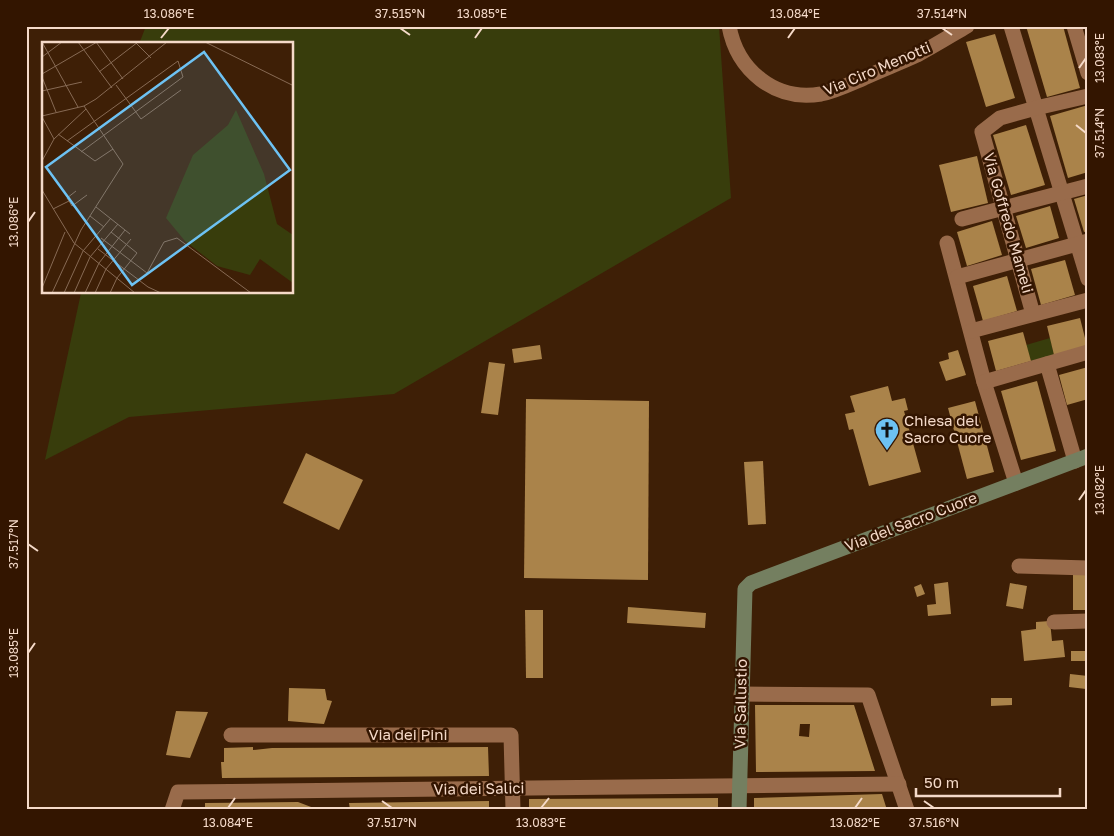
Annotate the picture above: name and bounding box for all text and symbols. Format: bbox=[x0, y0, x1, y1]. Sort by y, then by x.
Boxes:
text: 13.086°E bbox=[144, 6, 194, 21]
text: 37.515°N bbox=[375, 6, 425, 21]
text: 13.085°E bbox=[457, 6, 507, 21]
text: 13.084°E bbox=[770, 6, 820, 21]
text: 37.514°N bbox=[917, 6, 967, 21]
text: 13.083°E bbox=[1092, 33, 1107, 83]
street label: Via Ciro Menotti bbox=[820, 37, 933, 99]
inset map bbox=[42, 42, 294, 294]
text: 37.514°N bbox=[1092, 108, 1107, 158]
street label: Via Goffredo Mameli bbox=[980, 150, 1038, 295]
text: 13.086°E bbox=[6, 197, 21, 247]
place label: Chiesa del Sacro Cuore bbox=[904, 411, 992, 446]
church icon: Chiesa del Sacro Cuore bbox=[874, 417, 900, 451]
text: 13.082°E bbox=[1092, 465, 1107, 515]
street label: Via del Sacro Cuore bbox=[842, 487, 980, 555]
text: 37.517°N bbox=[6, 519, 21, 569]
text: 13.085°E bbox=[6, 628, 21, 678]
street label: Via Sallustio bbox=[730, 659, 750, 749]
street label: Via dei Pini bbox=[368, 725, 448, 743]
scale bar bbox=[916, 766, 1060, 798]
text: 50 m bbox=[924, 773, 959, 791]
street label: Via dei Salici bbox=[433, 778, 525, 798]
text: 13.084°E bbox=[203, 815, 253, 830]
text: 37.517°N bbox=[367, 815, 417, 830]
text: 13.083°E bbox=[516, 815, 566, 830]
text: 13.082°E bbox=[830, 815, 880, 830]
text: 37.516°N bbox=[909, 815, 959, 830]

